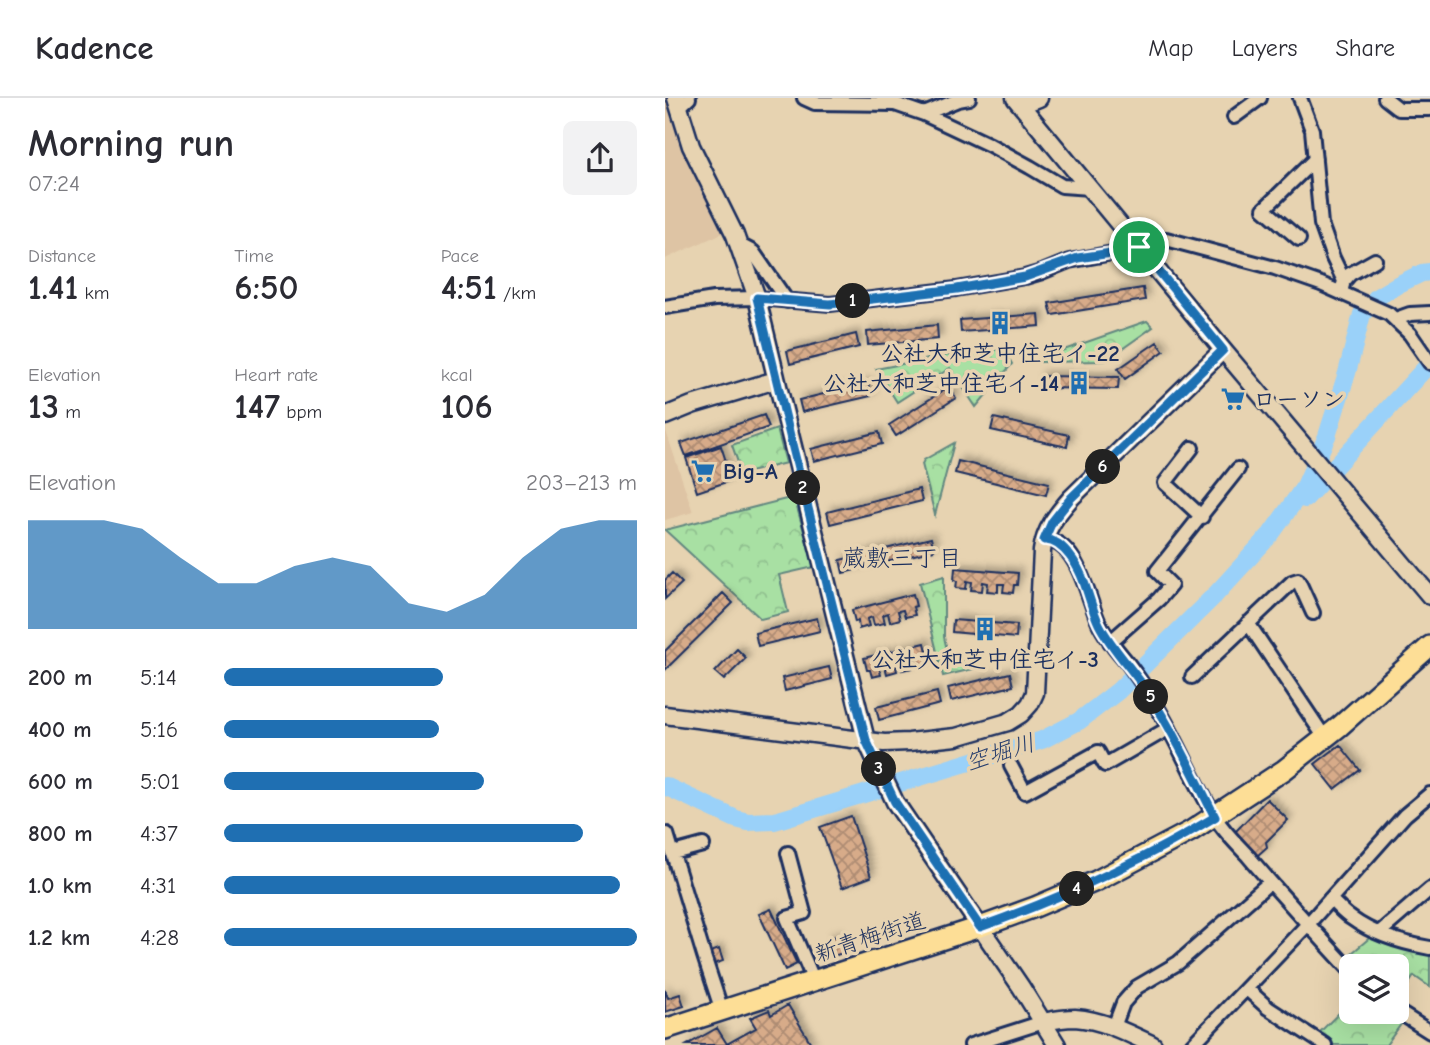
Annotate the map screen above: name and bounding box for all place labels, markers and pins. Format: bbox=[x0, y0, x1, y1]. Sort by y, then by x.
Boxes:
pin bbox=[1109, 217, 1169, 277]
pin: 1 bbox=[835, 284, 871, 318]
building icon: 公社大和芝中住宅イ-22 bbox=[986, 309, 1014, 337]
place label: 公社大和芝中住宅イ-22 bbox=[880, 340, 1120, 367]
building icon: 公社大和芝中住宅イ-14 bbox=[1065, 369, 1093, 397]
place label: 公社大和芝中住宅イ-14 bbox=[823, 370, 1059, 397]
supermarket icon: ローソン bbox=[1219, 385, 1247, 413]
place label: ローソン bbox=[1253, 386, 1345, 413]
pin: 6 bbox=[1085, 450, 1121, 484]
supermarket icon: Big-A bbox=[689, 457, 717, 485]
place label: Big-A bbox=[723, 458, 778, 485]
pin: 2 bbox=[785, 470, 821, 506]
building icon: 公社大和芝中住宅イ-3 bbox=[971, 615, 999, 643]
place label: 公社大和芝中住宅イ-3 bbox=[871, 646, 1099, 673]
pin: 5 bbox=[1133, 680, 1169, 714]
pin: 3 bbox=[861, 752, 897, 786]
pin: 4 bbox=[1059, 872, 1095, 906]

